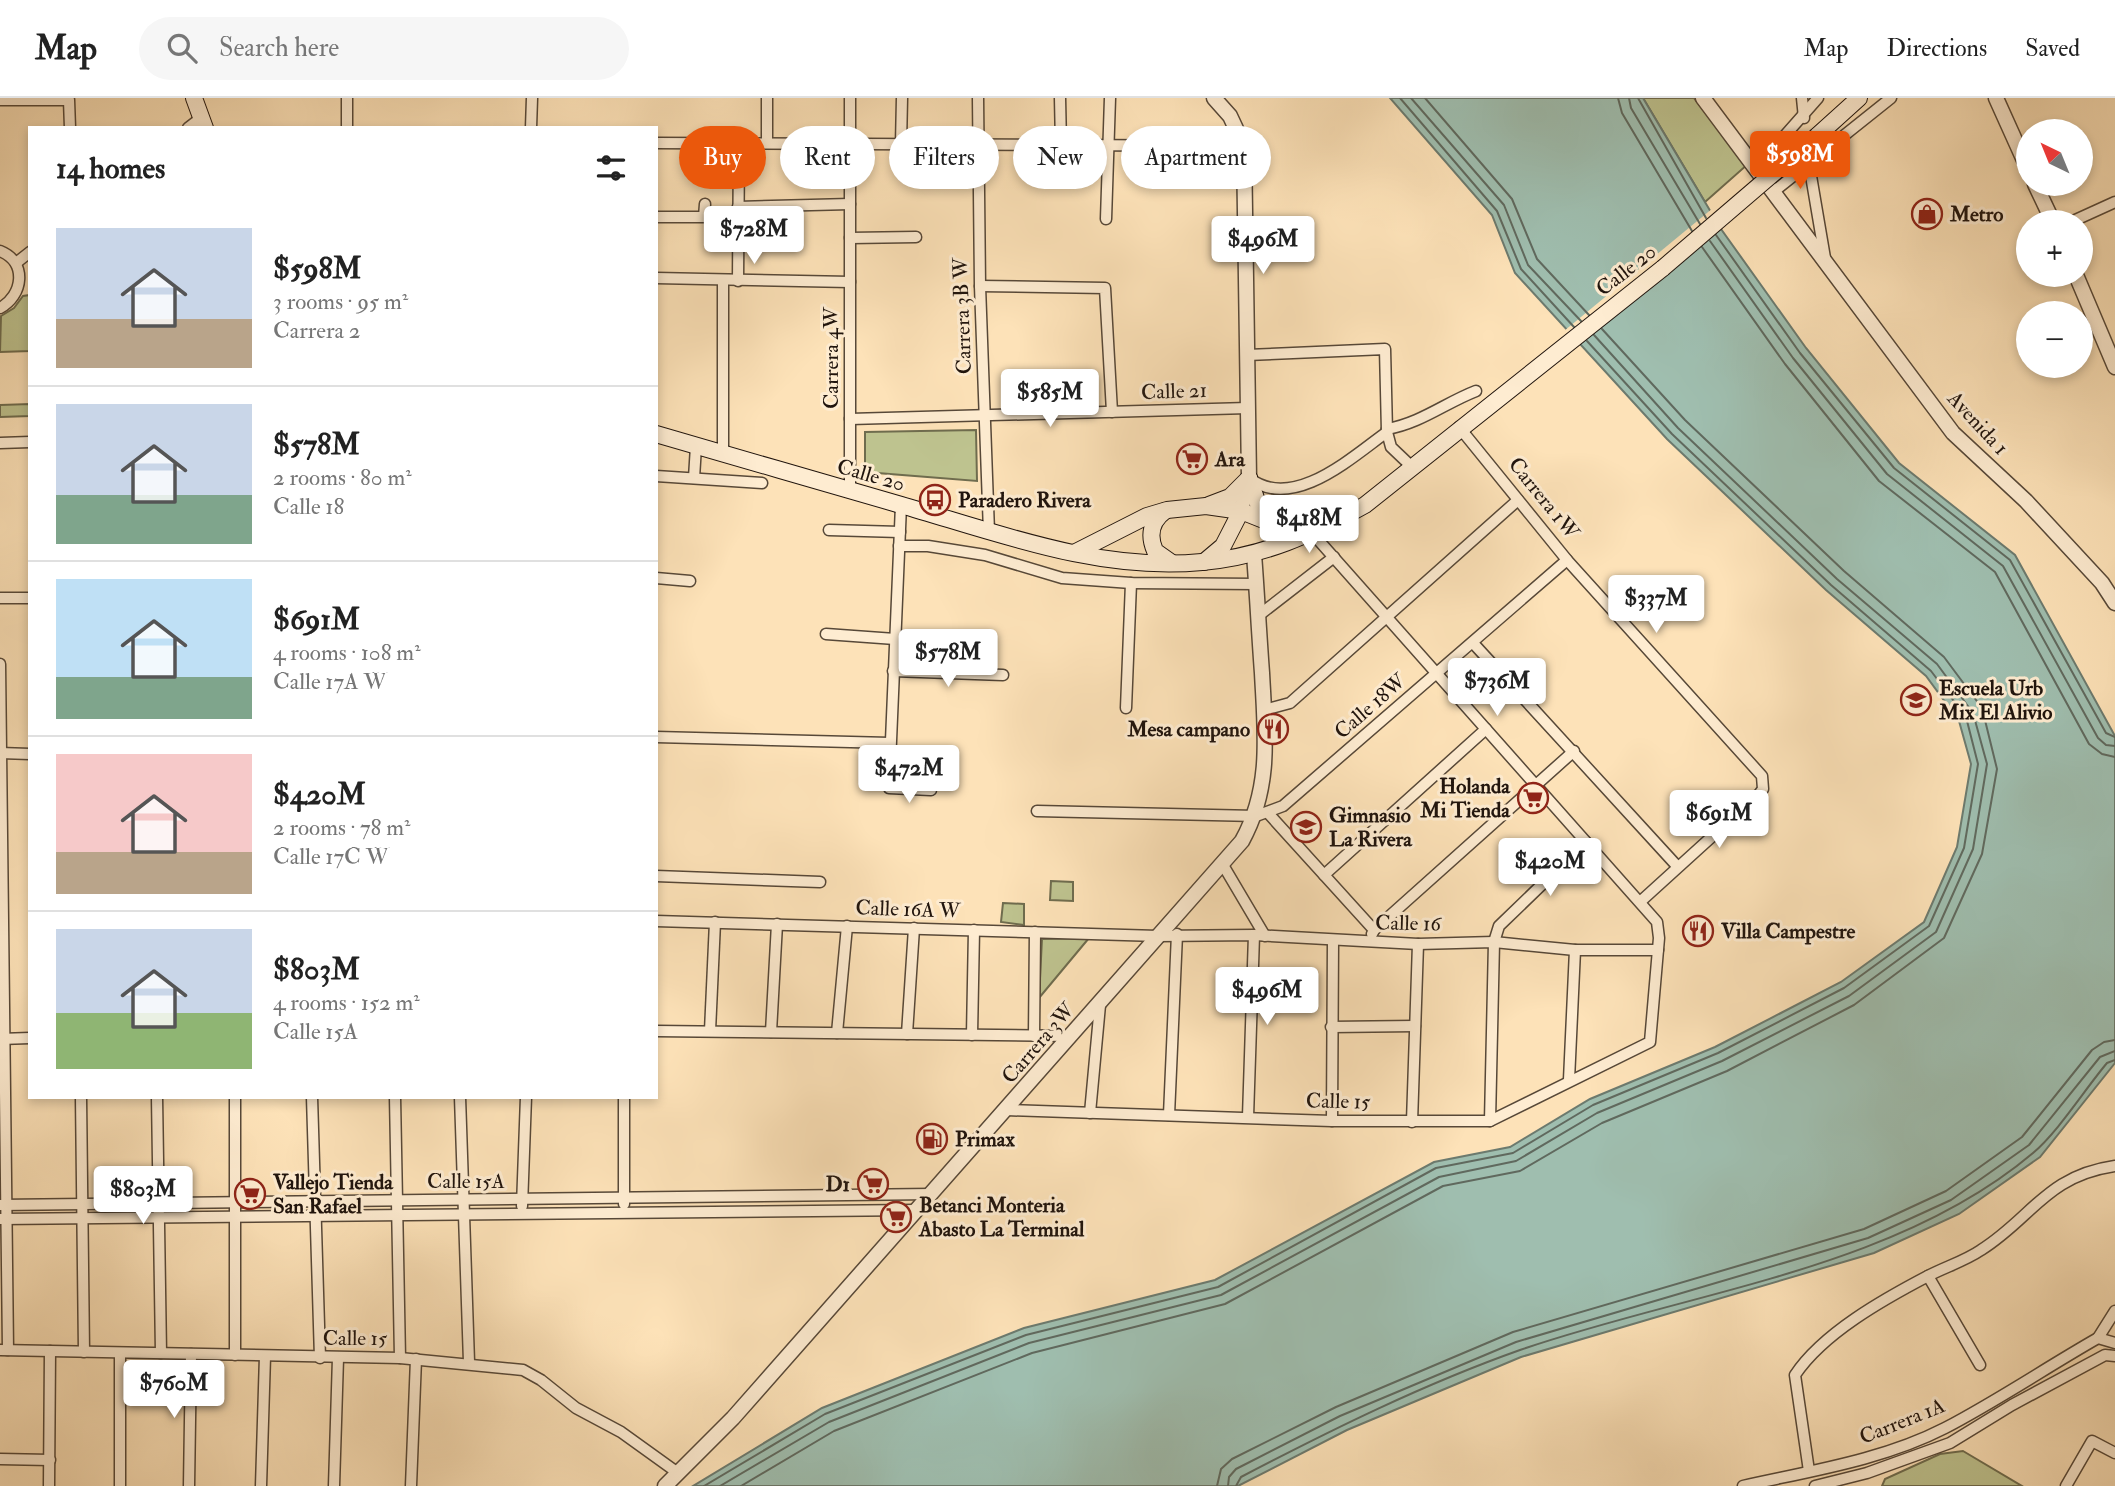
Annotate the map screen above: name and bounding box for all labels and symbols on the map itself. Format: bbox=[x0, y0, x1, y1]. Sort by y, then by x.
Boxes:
north arrow bbox=[2016, 119, 2093, 196]
pin: $598M bbox=[1751, 132, 1849, 191]
shop icon: Metro bbox=[1910, 197, 1944, 231]
place label: Metro bbox=[1949, 201, 2003, 228]
pin: $728M bbox=[705, 206, 803, 266]
pin: $496M bbox=[1214, 216, 1312, 276]
street label: Calle 20 bbox=[1591, 238, 1662, 302]
street label: Carrera 3B W bbox=[947, 257, 978, 375]
street label: Carrera 4W bbox=[818, 306, 845, 409]
pin: $585M bbox=[1001, 370, 1099, 429]
street label: Calle 21 bbox=[1141, 377, 1207, 406]
street label: Avenida 1 bbox=[1941, 385, 2014, 461]
supermarket icon: Ara bbox=[1175, 442, 1209, 476]
place label: Ara bbox=[1214, 446, 1246, 473]
street label: Carrera 1W bbox=[1502, 452, 1585, 545]
street label: Calle 20 bbox=[834, 453, 908, 498]
bus stop icon: Paradero Rivera bbox=[918, 483, 952, 517]
place label: Paradero Rivera bbox=[958, 487, 1092, 514]
pin: $418M bbox=[1260, 496, 1358, 555]
pin: $337M bbox=[1607, 575, 1705, 635]
pin: $578M bbox=[899, 630, 997, 689]
pin: $736M bbox=[1448, 658, 1546, 718]
street label: Calle 18W bbox=[1329, 667, 1412, 745]
place label: Escuela Urb Mix El Alivio bbox=[1938, 675, 2052, 726]
school or university icon: Escuela Urb Mix El Alivio bbox=[1899, 683, 1933, 717]
restaurant icon: Mesa campano bbox=[1256, 712, 1290, 746]
place label: Mesa campano bbox=[1127, 716, 1250, 743]
pin: $472M bbox=[860, 746, 958, 805]
place label: Holanda Mi Tienda bbox=[1419, 773, 1511, 824]
supermarket icon: Holanda Mi Tienda bbox=[1516, 781, 1550, 815]
pin: $691M bbox=[1670, 790, 1768, 850]
place label: Gimnasio La Rivera bbox=[1329, 802, 1413, 853]
school or university icon: Gimnasio La Rivera bbox=[1289, 810, 1323, 844]
pin: $420M bbox=[1501, 838, 1599, 898]
street label: Calle 16A W bbox=[855, 894, 962, 925]
street label: Calle 16 bbox=[1375, 909, 1443, 938]
restaurant icon: Villa Campestre bbox=[1681, 914, 1715, 948]
place label: Villa Campestre bbox=[1720, 918, 1855, 945]
pin: $496M bbox=[1218, 968, 1316, 1027]
street label: Carrera 3W bbox=[996, 997, 1081, 1089]
street label: Calle 15 bbox=[1306, 1087, 1371, 1116]
fuel station icon: Primax bbox=[915, 1122, 949, 1156]
place label: Primax bbox=[955, 1126, 1015, 1153]
pin: $803M bbox=[94, 1166, 192, 1226]
supermarket icon: D1 bbox=[856, 1167, 890, 1201]
street label: Calle 15A bbox=[427, 1168, 505, 1195]
place label: Vallejo Tienda San Rafael bbox=[272, 1169, 394, 1220]
place label: D1 bbox=[825, 1171, 850, 1198]
supermarket icon: Vallejo Tienda San Rafael bbox=[233, 1177, 267, 1211]
place label: Betanci Monteria Abasto La Terminal bbox=[918, 1192, 1085, 1243]
supermarket icon: Betanci Monteria Abasto La Terminal bbox=[879, 1200, 913, 1234]
street label: Calle 15 bbox=[323, 1325, 388, 1352]
pin: $760M bbox=[125, 1360, 223, 1420]
street label: Carrera 1A bbox=[1855, 1392, 1949, 1451]

